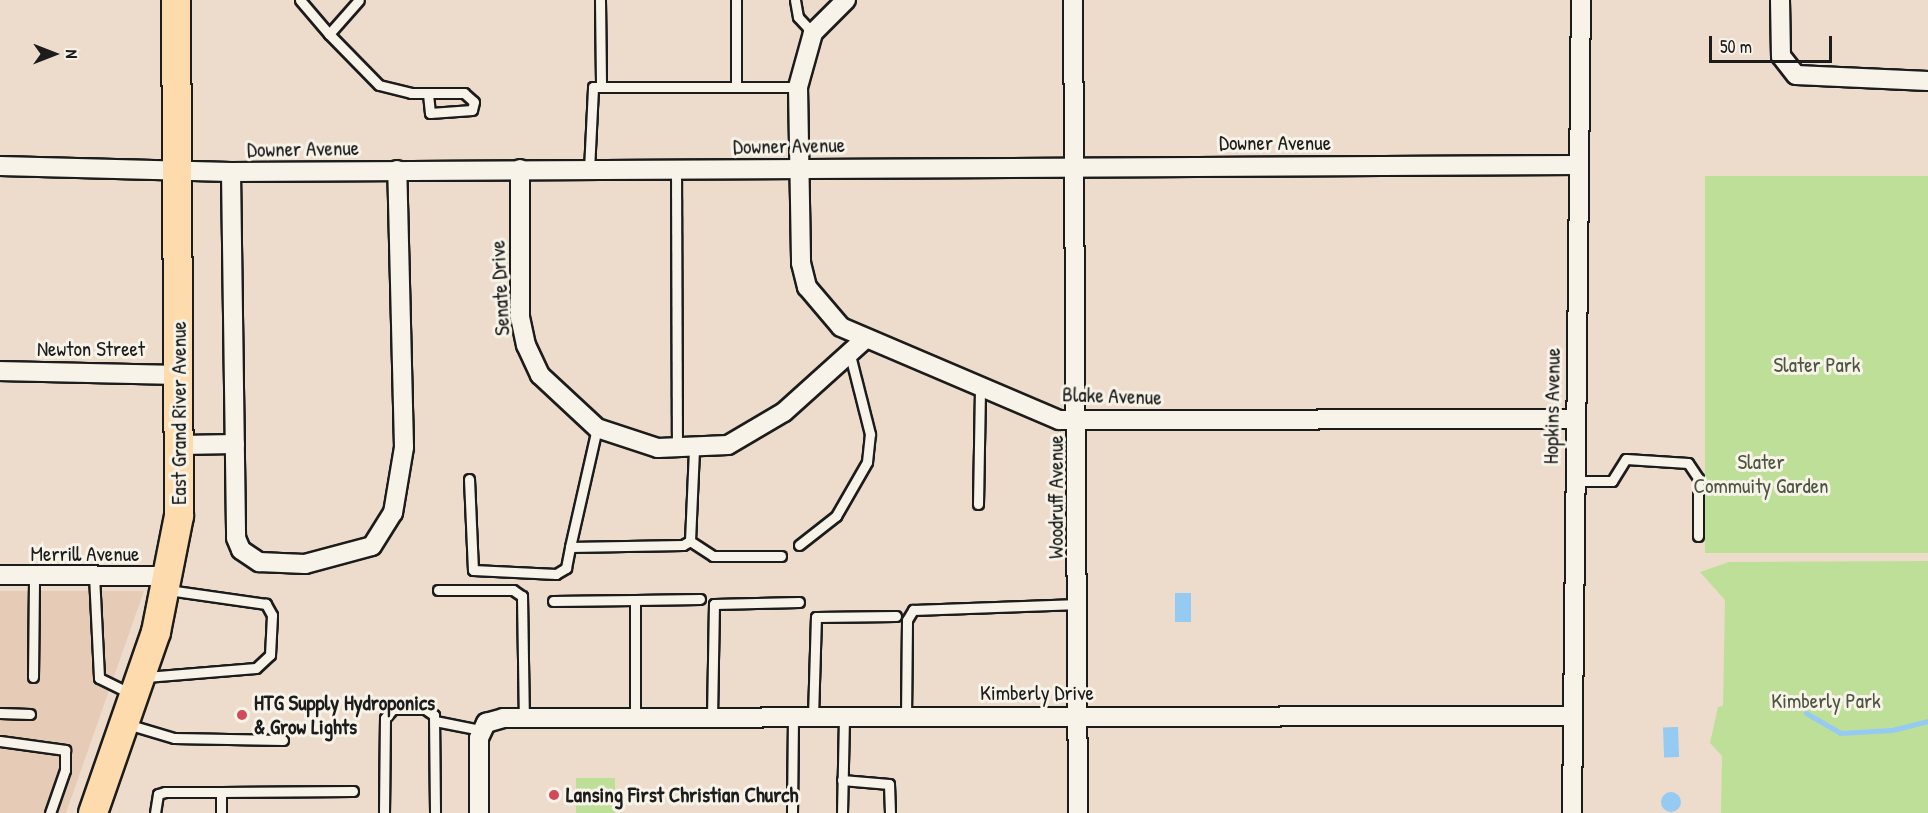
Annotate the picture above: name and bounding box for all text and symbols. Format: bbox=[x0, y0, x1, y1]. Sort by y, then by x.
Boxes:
north arrow bbox=[24, 24, 84, 84]
scale bar bbox=[1712, 24, 1835, 62]
text: 50 m bbox=[1720, 34, 1752, 59]
text: N bbox=[61, 50, 83, 58]
street label: Downer Avenue bbox=[1219, 130, 1331, 156]
street label: Downer Avenue bbox=[733, 132, 845, 160]
street label: Downer Avenue bbox=[247, 135, 359, 163]
street label: Senate Drive bbox=[485, 240, 515, 336]
street label: East Grand River Avenue bbox=[166, 321, 192, 505]
street label: Newton Street bbox=[37, 336, 145, 362]
street label: Hopkins Avenue bbox=[1538, 348, 1566, 464]
park label: Slater Park bbox=[1773, 352, 1861, 378]
street label: Blake Avenue bbox=[1062, 382, 1162, 410]
street label: Woodruff Avenue bbox=[1043, 435, 1069, 559]
park label: Slater Commuity Garden bbox=[1693, 449, 1829, 499]
street label: Merrill Avenue bbox=[31, 541, 139, 567]
street label: Kimberly Drive bbox=[980, 680, 1094, 706]
park label: Kimberly Park bbox=[1771, 688, 1881, 714]
place label: HTG Supply Hydroponics & Grow Lights bbox=[254, 690, 435, 740]
marker: HTG Supply Hydroponics & Grow Lights bbox=[235, 708, 249, 722]
place label: Lansing First Christian Church bbox=[566, 782, 798, 808]
marker: Lansing First Christian Church bbox=[547, 788, 561, 802]

